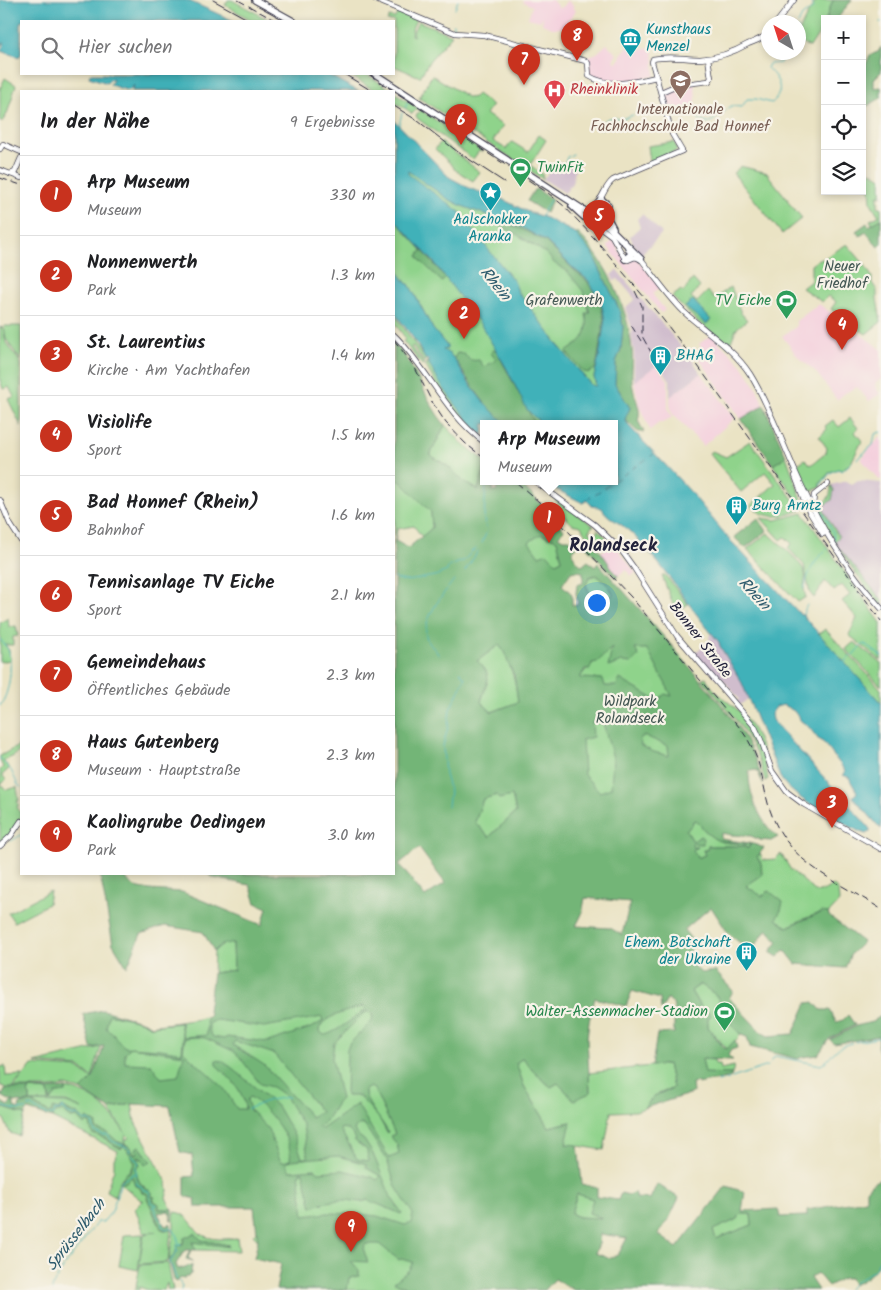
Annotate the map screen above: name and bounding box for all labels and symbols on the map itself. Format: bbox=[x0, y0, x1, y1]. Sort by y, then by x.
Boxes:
north arrow bbox=[761, 15, 806, 60]
place label: Kunsthaus Menzel bbox=[646, 18, 712, 59]
pin: 8 bbox=[561, 20, 593, 61]
museum icon: Kunsthaus Menzel bbox=[618, 27, 642, 58]
pin: 7 bbox=[508, 44, 540, 85]
school or university icon: Internationale Fachhochschule Bad Honnef bbox=[668, 69, 692, 100]
hospital icon: Rheinklinik bbox=[542, 78, 566, 109]
place label: Rheinklinik bbox=[570, 78, 639, 102]
place label: Internationale Fachhochschule Bad Honnef bbox=[590, 98, 771, 139]
pin: 6 bbox=[445, 104, 477, 145]
sports icon: TwinFit bbox=[509, 156, 533, 187]
place label: TwinFit bbox=[537, 156, 584, 180]
place icon: Aalschokker Aranka bbox=[478, 180, 502, 211]
pin: 5 bbox=[583, 200, 615, 241]
place label: Aalschokker Aranka bbox=[453, 208, 528, 249]
park label: Neuer Friedhof bbox=[816, 255, 869, 296]
water label: Rhein bbox=[473, 262, 517, 308]
park label: Grafenwerth bbox=[525, 289, 603, 313]
place label: TV Eiche bbox=[715, 289, 771, 313]
sports icon: TV Eiche bbox=[775, 289, 799, 320]
pin: 2 bbox=[448, 298, 480, 339]
pin: 4 bbox=[826, 309, 858, 350]
building icon: BHAG bbox=[648, 344, 672, 375]
place label: BHAG bbox=[676, 344, 714, 368]
building icon: Burg Arntz bbox=[724, 494, 748, 525]
place label: Burg Arntz bbox=[752, 494, 822, 518]
pin: 1 bbox=[533, 502, 565, 543]
district label: Rolandseck bbox=[569, 532, 658, 561]
water label: Rhein bbox=[732, 572, 777, 617]
your location bbox=[584, 590, 610, 616]
street label: Bonner Straße bbox=[662, 597, 738, 684]
park label: Wildpark Rolandseck bbox=[596, 690, 665, 731]
pin: 3 bbox=[816, 787, 848, 828]
place label: Ehem. Botschaft der Ukraine bbox=[624, 931, 731, 972]
building icon: Ehem. Botschaft der Ukraine bbox=[735, 940, 759, 971]
place label: Walter-Assenmacher-Stadion bbox=[526, 1000, 708, 1024]
sports icon: Walter-Assenmacher-Stadion bbox=[712, 1000, 736, 1031]
water label: Sprüsselbach bbox=[40, 1193, 113, 1276]
pin: 9 bbox=[335, 1211, 367, 1252]

